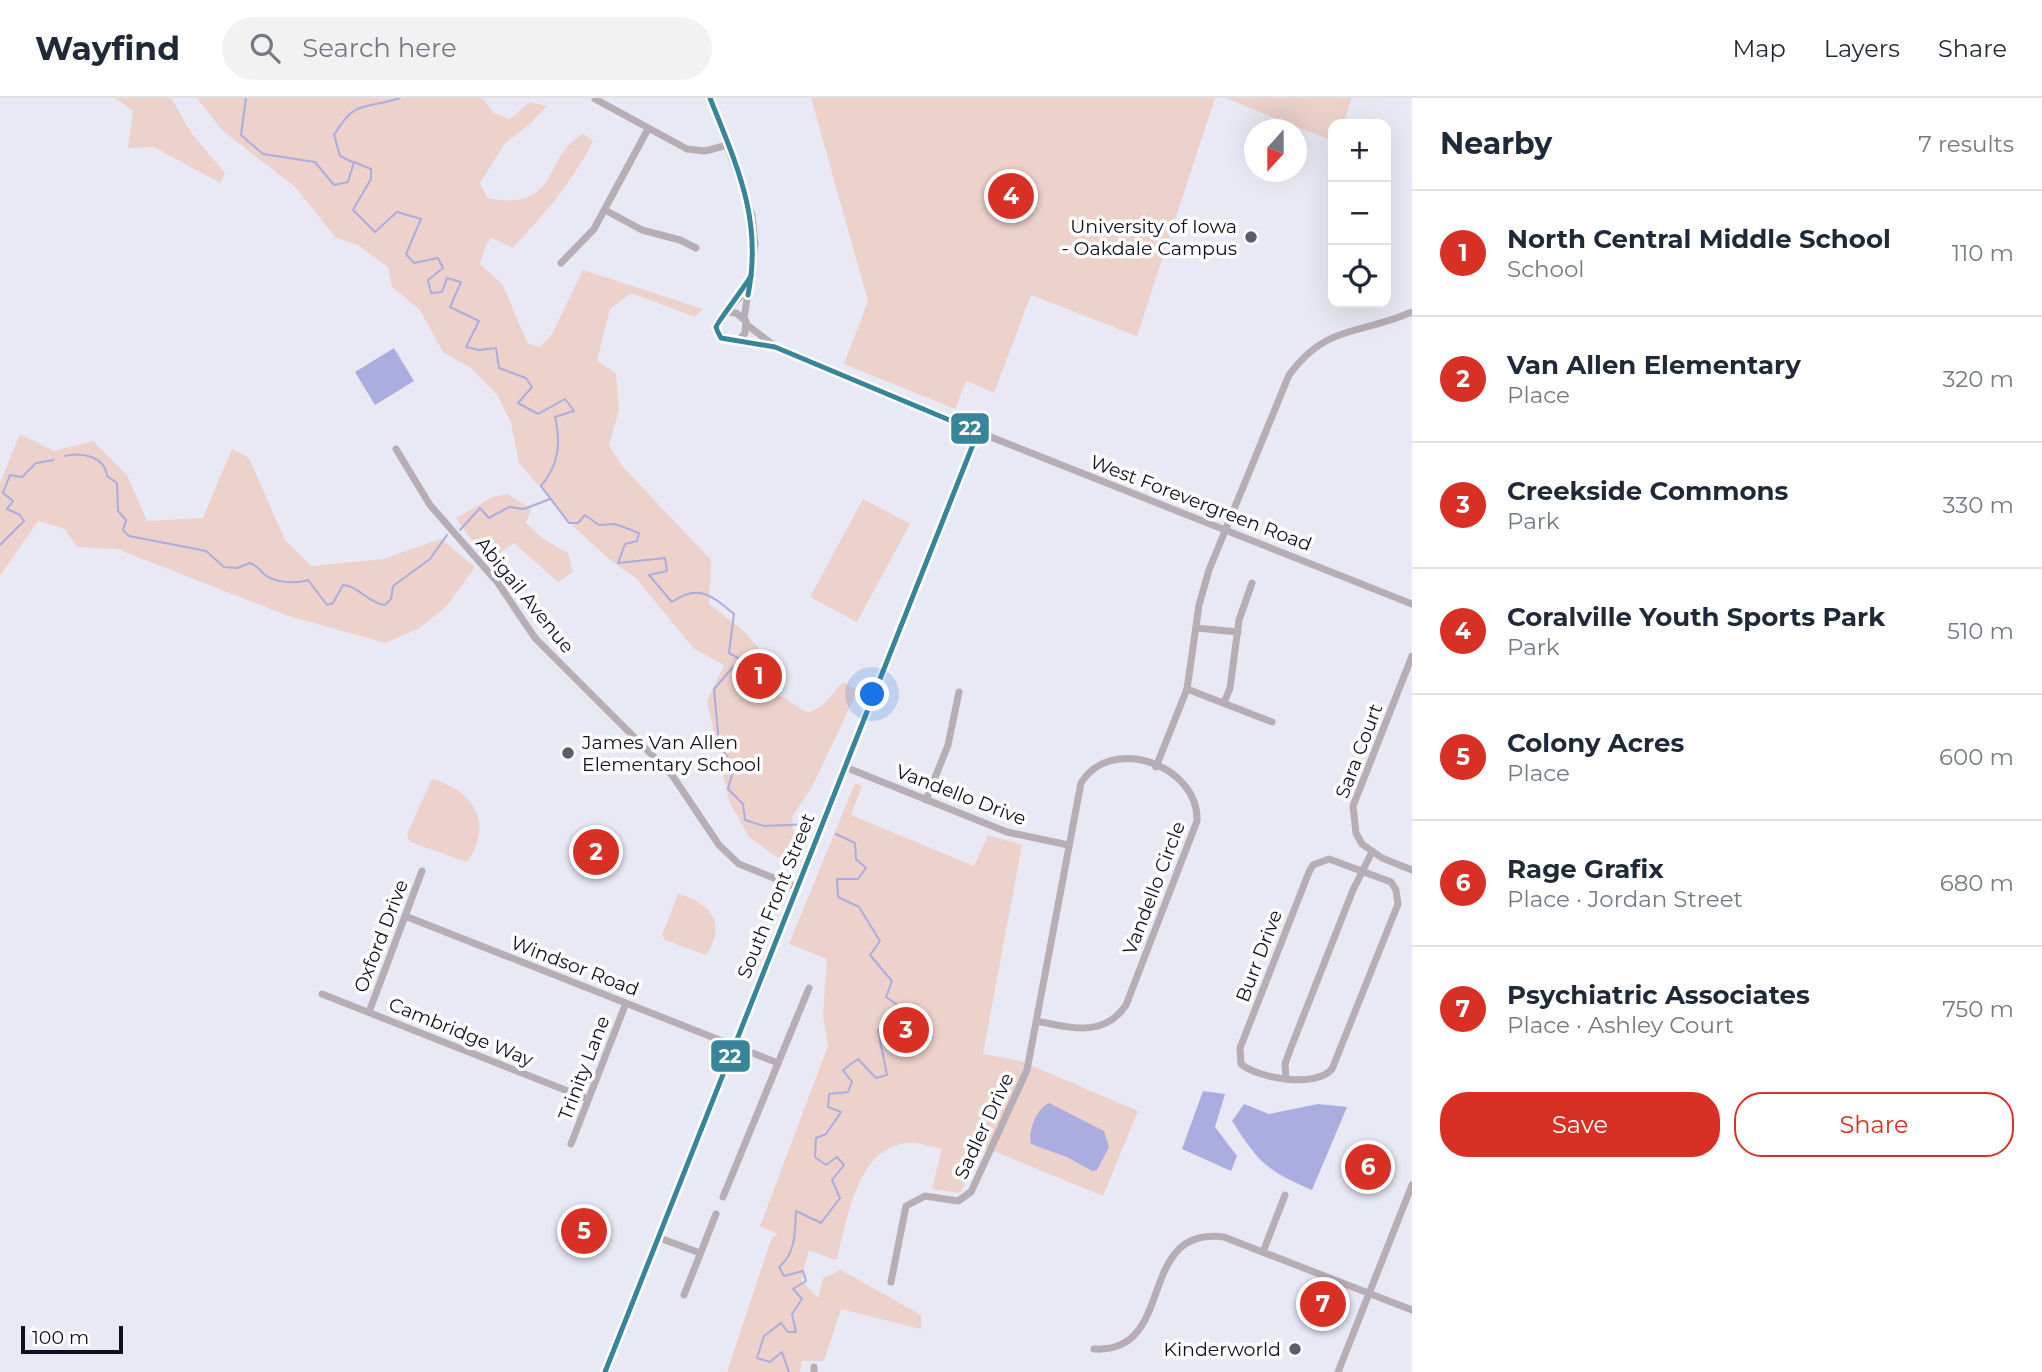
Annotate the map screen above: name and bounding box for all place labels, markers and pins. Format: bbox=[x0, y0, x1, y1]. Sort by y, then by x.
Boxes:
pin: 4 bbox=[988, 170, 1034, 222]
place label: University of Iowa - Oakdale Campus bbox=[1061, 215, 1237, 260]
marker: University of Iowa - Oakdale Campus bbox=[1243, 229, 1259, 245]
pin: 1 bbox=[736, 650, 782, 702]
place label: James Van Allen Elementary School bbox=[581, 731, 761, 776]
marker: James Van Allen Elementary School bbox=[560, 745, 576, 761]
pin: 2 bbox=[573, 826, 619, 878]
pin: 3 bbox=[883, 1004, 929, 1056]
pin: 6 bbox=[1345, 1141, 1391, 1193]
pin: 5 bbox=[561, 1205, 607, 1257]
pin: 7 bbox=[1300, 1278, 1346, 1330]
place label: Kinderworld bbox=[1163, 1338, 1281, 1361]
marker: Kinderworld bbox=[1287, 1341, 1303, 1357]

